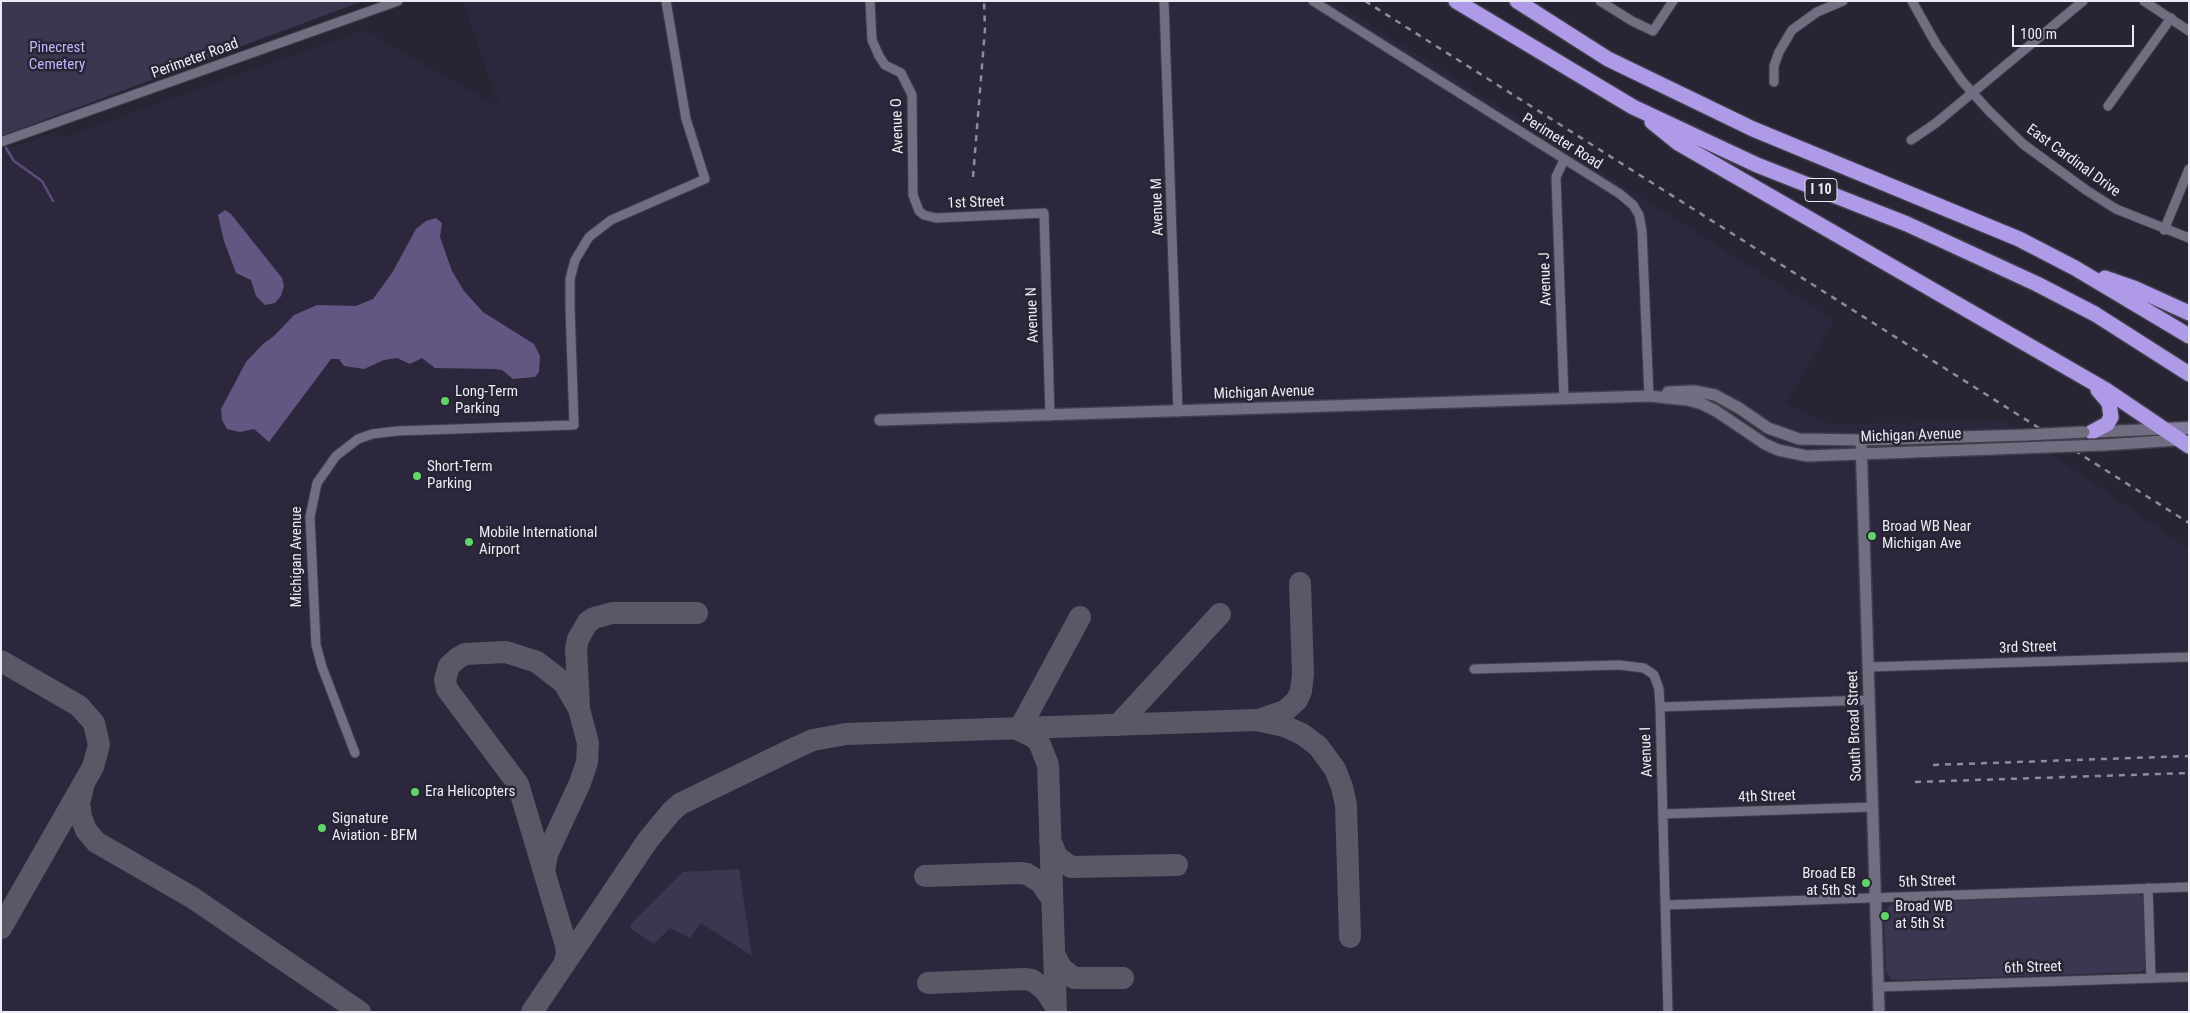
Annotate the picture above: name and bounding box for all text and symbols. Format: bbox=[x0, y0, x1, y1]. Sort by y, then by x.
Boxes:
scale bar bbox=[2015, 15, 2138, 47]
text: 100 m bbox=[2020, 25, 2057, 43]
street label: Perimeter Road bbox=[149, 35, 241, 83]
park label: Pinecrest Cemetery bbox=[29, 39, 85, 74]
street label: Avenue O bbox=[888, 98, 908, 154]
street label: Perimeter Road bbox=[1519, 110, 1605, 174]
street label: East Cardinal Drive bbox=[2023, 121, 2123, 201]
street label: Avenue M bbox=[1148, 178, 1168, 236]
road number: I 10 bbox=[1805, 178, 1837, 202]
street label: 1st Street bbox=[947, 193, 1005, 213]
street label: Avenue J bbox=[1536, 252, 1556, 306]
street label: Avenue N bbox=[1023, 287, 1043, 343]
street label: Michigan Avenue bbox=[1213, 382, 1315, 404]
place label: Long-Term Parking bbox=[455, 383, 518, 418]
marker: Long-Term Parking bbox=[439, 395, 451, 407]
street label: Michigan Avenue bbox=[1860, 425, 1962, 447]
place label: Short-Term Parking bbox=[427, 458, 493, 493]
marker: Short-Term Parking bbox=[411, 470, 423, 482]
street label: Michigan Avenue bbox=[288, 507, 306, 607]
place label: Broad WB Near Michigan Ave bbox=[1882, 518, 1971, 553]
place label: Mobile International Airport bbox=[479, 524, 597, 559]
marker: Broad WB Near Michigan Ave bbox=[1866, 530, 1878, 542]
marker: Mobile International Airport bbox=[463, 536, 475, 548]
street label: 3rd Street bbox=[1999, 638, 2057, 658]
street label: South Broad Street bbox=[1844, 670, 1866, 782]
street label: Avenue I bbox=[1637, 727, 1657, 777]
place label: Era Helicopters bbox=[425, 783, 515, 801]
marker: Era Helicopters bbox=[409, 786, 421, 798]
street label: 4th Street bbox=[1738, 787, 1796, 807]
place label: Signature Aviation - BFM bbox=[332, 810, 417, 845]
marker: Signature Aviation - BFM bbox=[316, 822, 328, 834]
place label: Broad EB at 5th St bbox=[1802, 865, 1856, 900]
street label: 5th Street bbox=[1898, 872, 1956, 892]
marker: Broad EB at 5th St bbox=[1860, 877, 1872, 889]
place label: Broad WB at 5th St bbox=[1895, 898, 1953, 933]
marker: Broad WB at 5th St bbox=[1879, 910, 1891, 922]
street label: 6th Street bbox=[2004, 958, 2062, 978]

